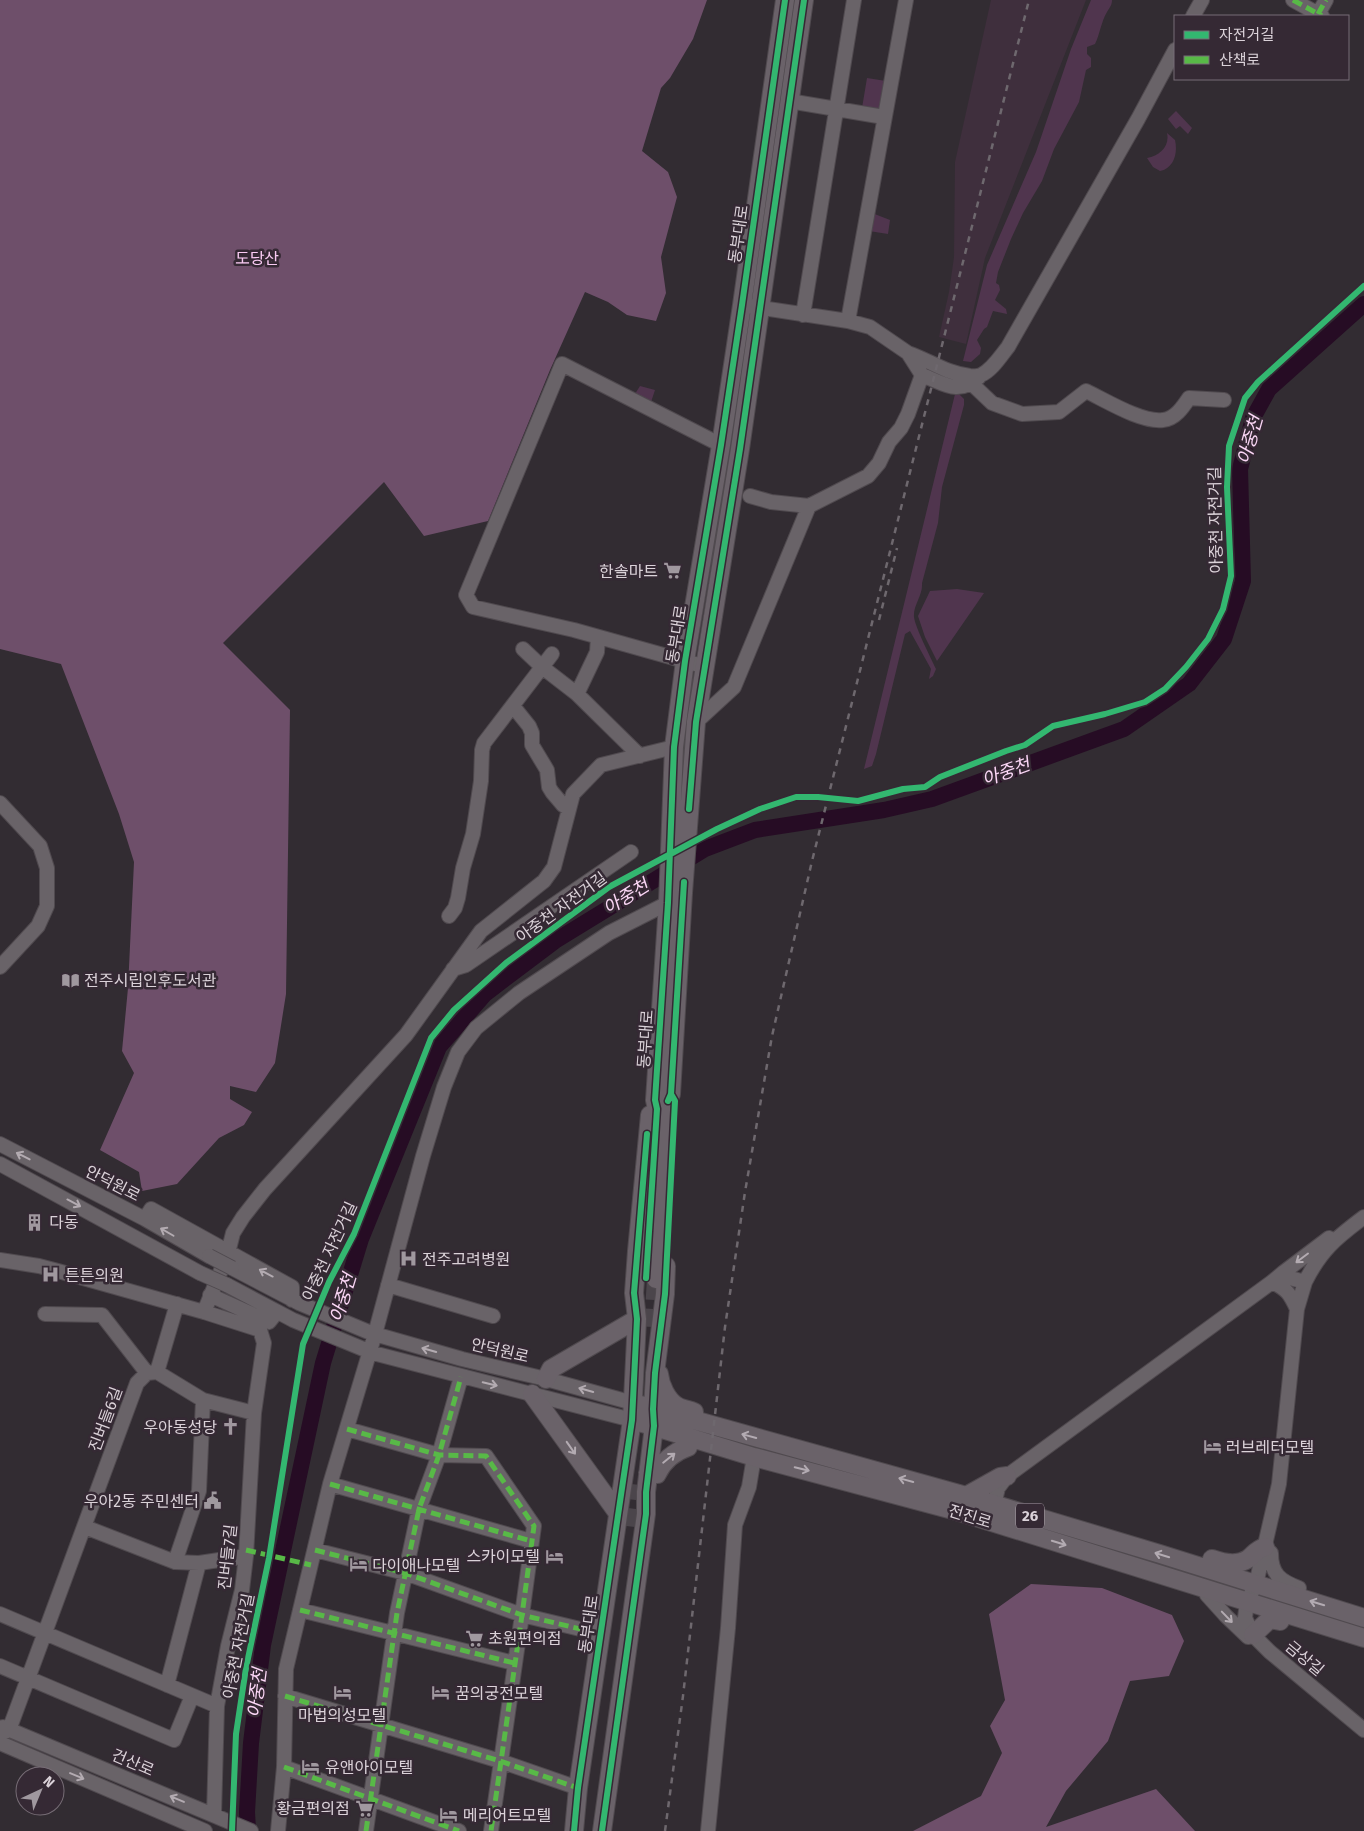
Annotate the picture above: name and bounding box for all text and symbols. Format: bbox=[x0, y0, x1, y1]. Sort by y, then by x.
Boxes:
legend bbox=[1174, 15, 1349, 80]
text: 자전거길 bbox=[1219, 26, 1274, 44]
text: 산책로 bbox=[1219, 51, 1260, 69]
street label: 동부대로 bbox=[725, 203, 752, 265]
park label: 도당산 bbox=[235, 249, 279, 268]
water label: 아중천 bbox=[1233, 411, 1268, 467]
street label: 아중천 자전거길 bbox=[1205, 466, 1226, 574]
supermarket icon: 한솔마트 bbox=[662, 561, 682, 581]
place label: 한솔마트 bbox=[599, 562, 658, 581]
street label: 동부대로 bbox=[663, 603, 691, 665]
water label: 아중천 bbox=[979, 752, 1035, 791]
street label: 아중천 자전거길 bbox=[512, 868, 610, 947]
water label: 아중천 bbox=[599, 873, 655, 919]
library icon: 전주시립인후도서관 bbox=[60, 970, 80, 990]
place label: 전주시립인후도서관 bbox=[84, 971, 217, 990]
street label: 동부대로 bbox=[634, 1009, 657, 1069]
one-way arrow bbox=[16, 1151, 31, 1160]
street label: 안덕원로 bbox=[82, 1162, 144, 1205]
street label: 아중천 자전거길 bbox=[298, 1198, 360, 1304]
one-way arrow bbox=[66, 1199, 81, 1208]
building icon: 다동 bbox=[25, 1212, 45, 1232]
place label: 다동 bbox=[49, 1213, 79, 1232]
one-way arrow bbox=[160, 1226, 174, 1236]
hospital icon: 전주고려병원 bbox=[398, 1249, 418, 1269]
place label: 전주고려병원 bbox=[422, 1250, 510, 1269]
one-way arrow bbox=[1295, 1253, 1309, 1263]
hospital icon: 튼튼의원 bbox=[41, 1265, 61, 1285]
place label: 튼튼의원 bbox=[65, 1266, 124, 1285]
one-way arrow bbox=[259, 1268, 274, 1277]
water label: 아중천 bbox=[325, 1271, 361, 1325]
street label: 안덕원로 bbox=[469, 1335, 531, 1366]
one-way arrow bbox=[421, 1344, 437, 1354]
one-way arrow bbox=[481, 1380, 497, 1389]
street label: 진버들6길 bbox=[85, 1384, 126, 1454]
one-way arrow bbox=[579, 1385, 595, 1394]
church icon: 우아동성당 bbox=[221, 1417, 241, 1437]
place label: 우아동성당 bbox=[143, 1418, 217, 1437]
one-way arrow bbox=[741, 1431, 757, 1441]
hotel icon: 러브레터모텔 bbox=[1202, 1437, 1222, 1457]
place label: 러브레터모텔 bbox=[1226, 1438, 1314, 1457]
one-way arrow bbox=[566, 1440, 576, 1454]
one-way arrow bbox=[663, 1452, 676, 1463]
one-way arrow bbox=[794, 1465, 810, 1474]
one-way arrow bbox=[898, 1474, 914, 1484]
public building icon: 우아2동 주민센터 bbox=[203, 1491, 223, 1511]
place label: 우아2동 주민센터 bbox=[84, 1492, 199, 1511]
street label: 전진로 bbox=[946, 1501, 994, 1532]
road number: 26 bbox=[1016, 1504, 1044, 1528]
street label: 진버들7길 bbox=[215, 1523, 240, 1591]
one-way arrow bbox=[1051, 1539, 1067, 1549]
hotel icon: 스카이모텔 bbox=[544, 1546, 564, 1566]
place label: 스카이모텔 bbox=[466, 1547, 540, 1566]
one-way arrow bbox=[1155, 1549, 1171, 1559]
hotel icon: 다이애나모텔 bbox=[348, 1555, 368, 1575]
place label: 다이애나모텔 bbox=[372, 1556, 460, 1575]
street label: 아중천 자전거길 bbox=[218, 1592, 258, 1700]
street label: 동부대로 bbox=[575, 1593, 602, 1655]
one-way arrow bbox=[1310, 1598, 1326, 1608]
one-way arrow bbox=[1221, 1611, 1233, 1623]
supermarket icon: 초원편의점 bbox=[464, 1628, 484, 1648]
place label: 초원편의점 bbox=[488, 1629, 562, 1648]
street label: 금상길 bbox=[1282, 1637, 1328, 1680]
water label: 아중천 bbox=[243, 1667, 271, 1719]
hotel icon: 마법의성모텔 bbox=[332, 1683, 352, 1703]
hotel icon: 꿈의궁전모텔 bbox=[431, 1683, 451, 1703]
place label: 꿈의궁전모텔 bbox=[455, 1684, 543, 1703]
place label: 마법의성모텔 bbox=[298, 1706, 386, 1725]
street label: 건산로 bbox=[109, 1745, 157, 1780]
hotel icon: 유앤아이모텔 bbox=[301, 1757, 321, 1777]
place label: 유앤아이모텔 bbox=[325, 1758, 413, 1777]
north arrow bbox=[15, 1766, 65, 1816]
one-way arrow bbox=[69, 1772, 84, 1782]
text: N bbox=[39, 1773, 58, 1791]
one-way arrow bbox=[169, 1794, 184, 1803]
supermarket icon: 황금편의점 bbox=[354, 1798, 374, 1818]
place label: 황금편의점 bbox=[276, 1799, 350, 1818]
hotel icon: 메리어트모텔 bbox=[439, 1805, 459, 1825]
place label: 메리어트모텔 bbox=[463, 1806, 551, 1825]

